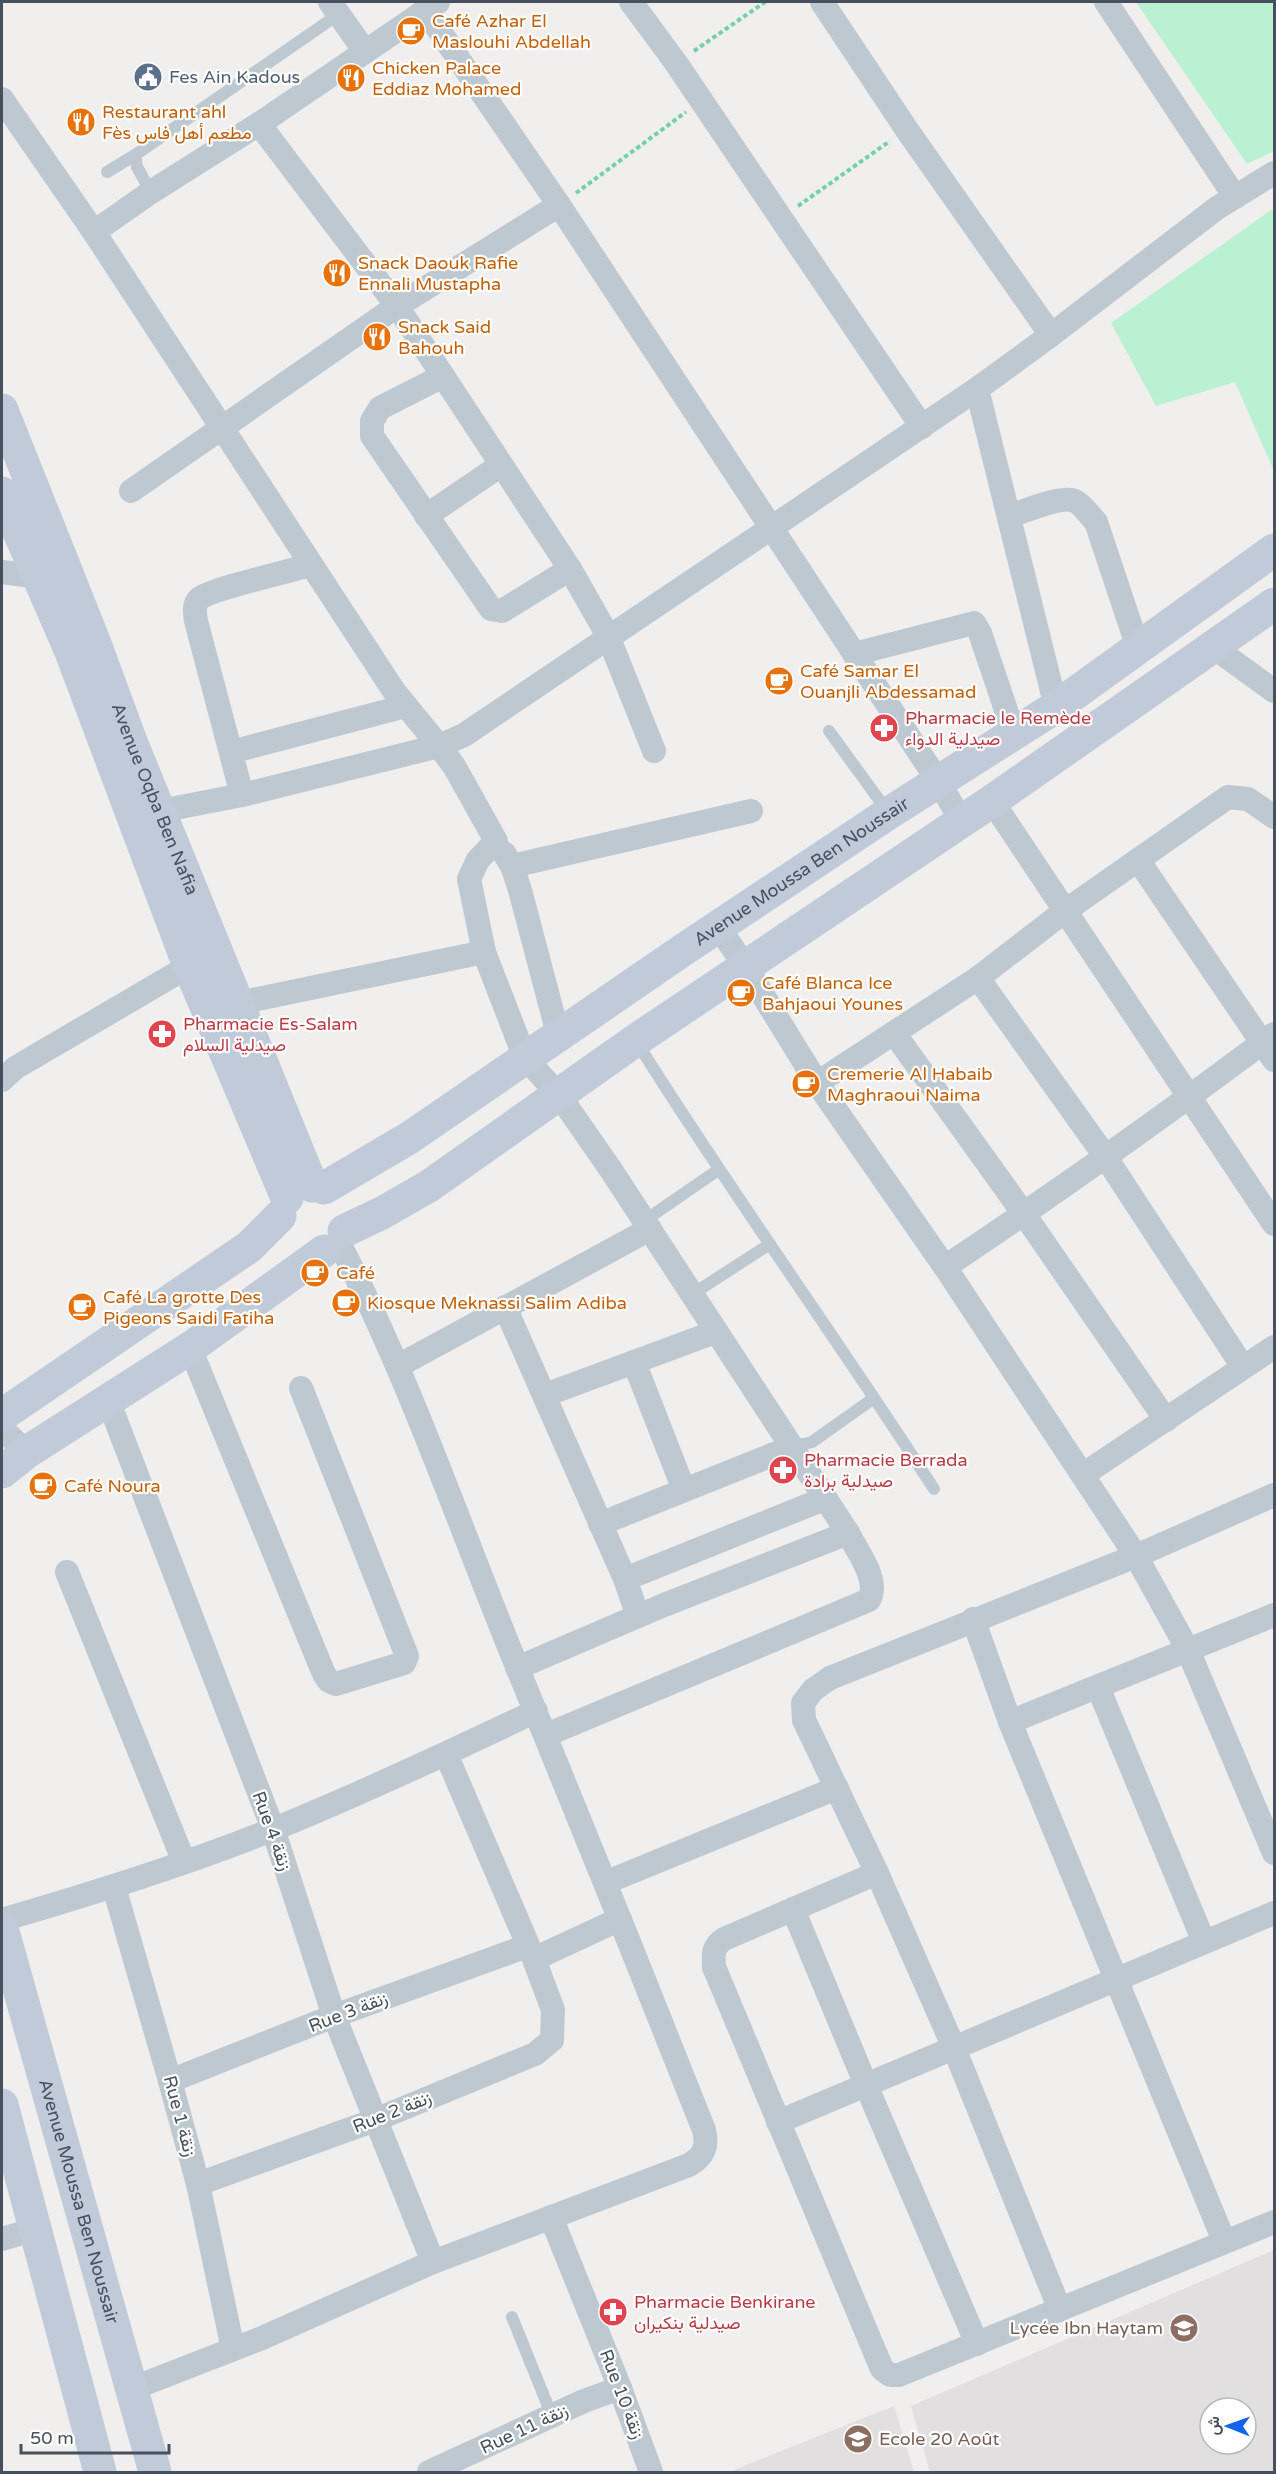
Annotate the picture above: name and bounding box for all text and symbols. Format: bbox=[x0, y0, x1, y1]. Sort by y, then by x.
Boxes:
place label: Café Azhar El Maslouhi Abdellah bbox=[432, 10, 591, 53]
cafe icon: Café Azhar El Maslouhi Abdellah bbox=[395, 15, 427, 47]
place label: Chicken Palace Eddiaz Mohamed bbox=[372, 57, 521, 100]
public building icon: Fes Ain Kadous bbox=[132, 61, 164, 93]
restaurant icon: Chicken Palace Eddiaz Mohamed bbox=[335, 62, 367, 94]
place label: Fes Ain Kadous bbox=[169, 66, 300, 88]
place label: Restaurant ahl Fès مطعم أهل فاس bbox=[102, 101, 252, 145]
restaurant icon: Restaurant ahl Fès مطعم أهل فاس bbox=[65, 106, 97, 138]
place label: Snack Daouk Rafie Ennali Mustapha bbox=[358, 252, 518, 295]
restaurant icon: Snack Daouk Rafie Ennali Mustapha bbox=[321, 257, 353, 289]
place label: Snack Said Bahouh bbox=[398, 316, 491, 359]
restaurant icon: Snack Said Bahouh bbox=[361, 321, 393, 353]
place label: Café Samar El Ouanjli Abdessamad bbox=[800, 660, 976, 703]
cafe icon: Café Samar El Ouanjli Abdessamad bbox=[763, 665, 795, 697]
street label: Avenue Oqba Ben Nafia bbox=[107, 700, 203, 898]
place label: Pharmacie le Remède صيدلية الدواء bbox=[905, 707, 1091, 750]
pharmacy icon: Pharmacie le Remède صيدلية الدواء bbox=[868, 712, 900, 744]
street label: Avenue Moussa Ben Noussair bbox=[690, 792, 913, 951]
place label: Café Blanca Ice Bahjaoui Younes bbox=[762, 972, 903, 1015]
cafe icon: Café Blanca Ice Bahjaoui Younes bbox=[725, 977, 757, 1009]
place label: Pharmacie Es-Salam صيدلية السلام bbox=[183, 1013, 358, 1057]
pharmacy icon: Pharmacie Es-Salam صيدلية السلام bbox=[146, 1018, 178, 1050]
place label: Cremerie Al Habaib Maghraoui Naima bbox=[827, 1063, 993, 1106]
cafe icon: Cremerie Al Habaib Maghraoui Naima bbox=[790, 1068, 822, 1100]
cafe icon: Café bbox=[299, 1257, 331, 1289]
place label: Café bbox=[336, 1262, 375, 1284]
place label: Café La grotte Des Pigeons Saidi Fatiha bbox=[103, 1286, 274, 1329]
cafe icon: Kiosque Meknassi Salim Adiba bbox=[330, 1287, 362, 1319]
cafe icon: Café La grotte Des Pigeons Saidi Fatiha bbox=[66, 1291, 98, 1323]
place label: Kiosque Meknassi Salim Adiba bbox=[367, 1292, 627, 1314]
place label: Pharmacie Berrada صيدلية برادة bbox=[804, 1449, 968, 1492]
pharmacy icon: Pharmacie Berrada صيدلية برادة bbox=[767, 1454, 799, 1486]
cafe icon: Café Noura bbox=[27, 1470, 59, 1502]
place label: Café Noura bbox=[64, 1475, 161, 1497]
street label: Rue 4 زنقة bbox=[247, 1788, 297, 1874]
street label: Rue 3 زنقة bbox=[305, 1987, 391, 2037]
street label: Rue 1 زنقة bbox=[159, 2073, 201, 2159]
street label: Avenue Moussa Ben Noussair bbox=[34, 2076, 124, 2326]
street label: Rue 2 زنقة bbox=[349, 2086, 435, 2138]
place label: Pharmacie Benkirane صيدلية بنكيران bbox=[634, 2291, 816, 2334]
pharmacy icon: Pharmacie Benkirane صيدلية بنكيران bbox=[597, 2296, 629, 2328]
school or university icon: Lycée Ibn Haytam bbox=[1168, 2312, 1200, 2344]
place label: Lycée Ibn Haytam bbox=[1009, 2317, 1163, 2339]
street label: Rue 10 زنقة bbox=[595, 2346, 649, 2442]
north arrow bbox=[1198, 2396, 1258, 2456]
street label: Rue 11 زنقة bbox=[477, 2399, 571, 2459]
text: ش bbox=[1204, 2416, 1224, 2436]
scale bar bbox=[21, 2417, 170, 2455]
school or university icon: Ecole 20 Août bbox=[842, 2423, 874, 2455]
text: 50 m bbox=[30, 2427, 74, 2449]
place label: Ecole 20 Août bbox=[879, 2428, 999, 2450]

